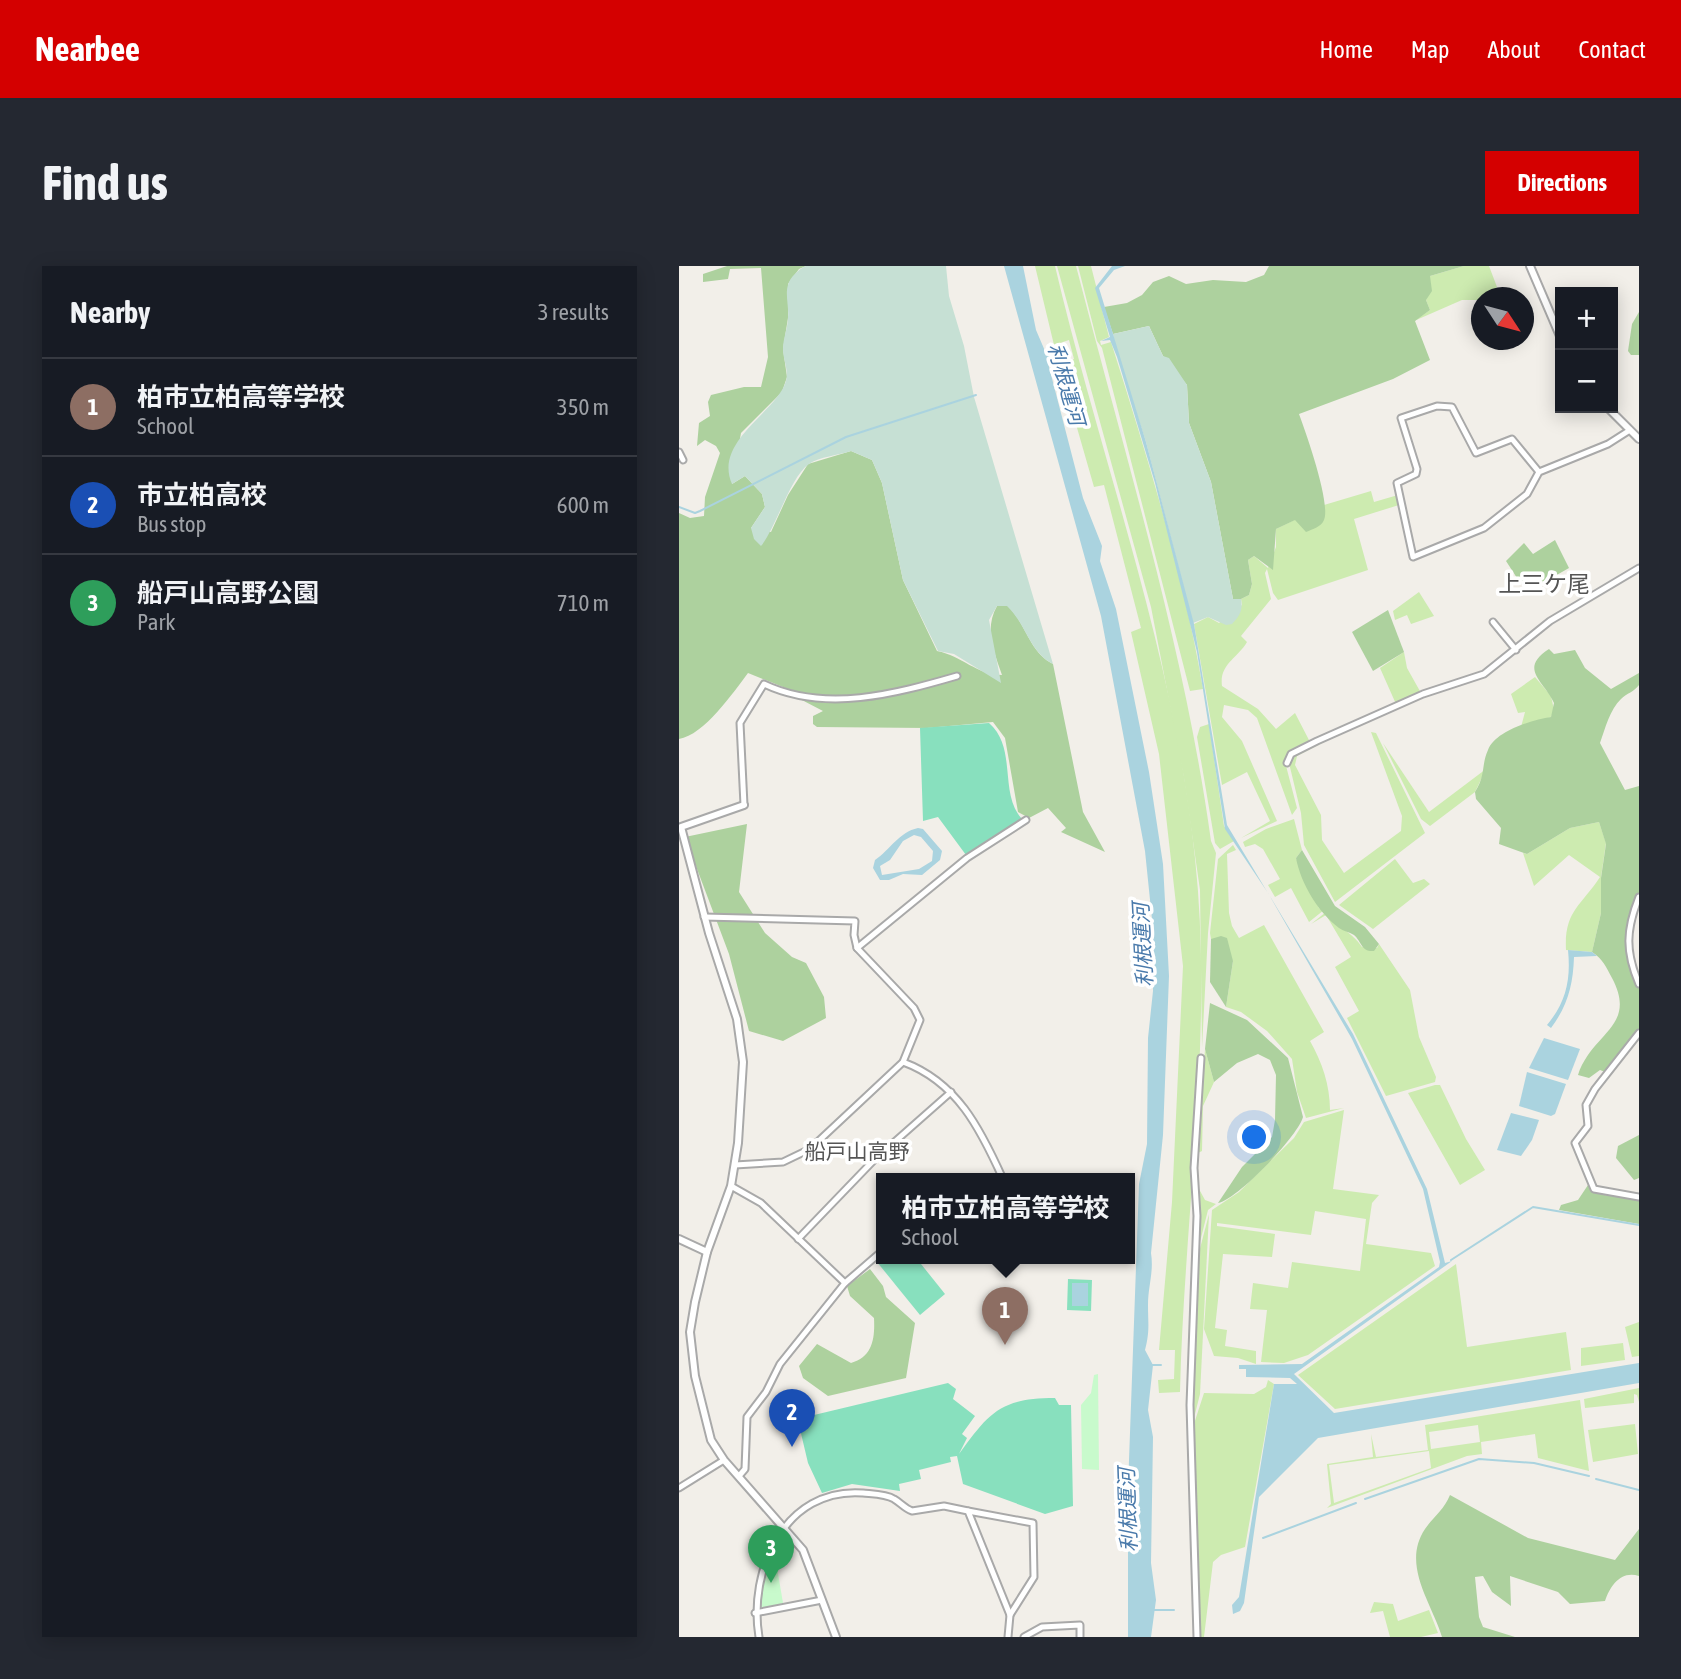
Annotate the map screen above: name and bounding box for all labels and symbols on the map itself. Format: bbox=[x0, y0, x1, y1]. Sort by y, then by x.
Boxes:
north arrow bbox=[1471, 287, 1534, 350]
water label: 利根運河 bbox=[1044, 340, 1091, 432]
district label: 上三ケ尾 bbox=[1498, 571, 1590, 597]
water label: 利根運河 bbox=[1128, 898, 1156, 988]
your location bbox=[1237, 1120, 1271, 1154]
district label: 船戸山高野 bbox=[805, 1139, 910, 1163]
pin: 1 bbox=[982, 1287, 1028, 1345]
pin: 2 bbox=[769, 1389, 815, 1447]
water label: 利根運河 bbox=[1113, 1464, 1140, 1552]
pin: 3 bbox=[748, 1525, 794, 1583]

